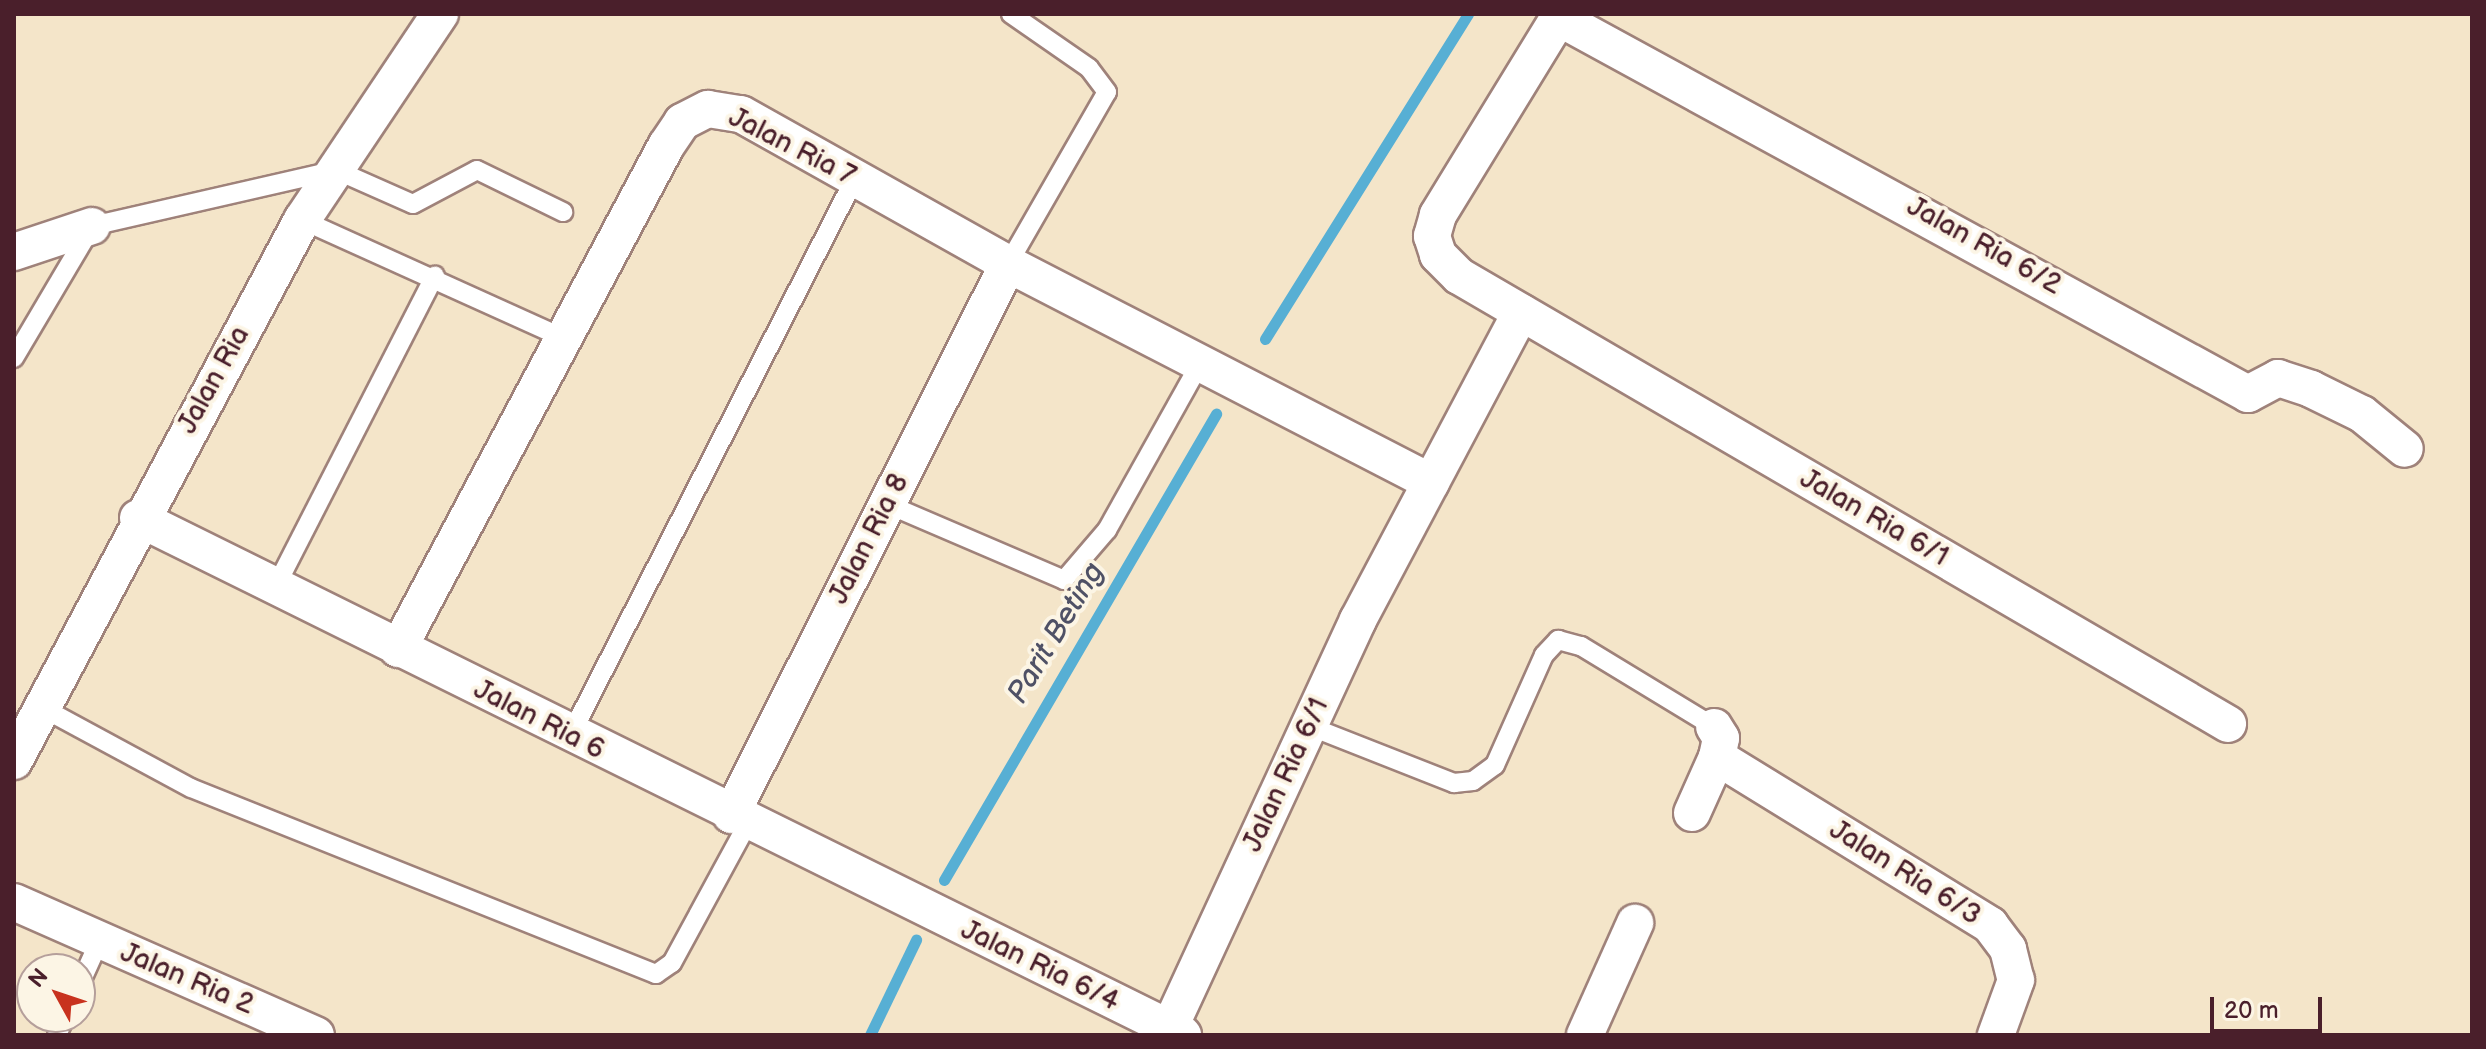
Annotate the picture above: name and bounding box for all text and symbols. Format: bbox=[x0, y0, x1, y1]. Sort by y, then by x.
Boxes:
street label: Jalan Ria 7 bbox=[723, 101, 861, 193]
street label: Jalan Ria 6/2 bbox=[1901, 190, 2067, 302]
street label: Jalan Ria bbox=[171, 320, 257, 440]
street label: Jalan Ria 6/1 bbox=[1794, 462, 1954, 574]
street label: Jalan Ria 8 bbox=[822, 468, 916, 610]
water label: Parit Beting bbox=[1000, 556, 1112, 710]
street label: Jalan Ria 6 bbox=[468, 673, 610, 767]
street label: Jalan Ria 6/1 bbox=[1236, 693, 1336, 857]
street label: Jalan Ria 6/3 bbox=[1823, 813, 1987, 933]
street label: Jalan Ria 6/4 bbox=[955, 913, 1125, 1019]
street label: Jalan Ria 2 bbox=[115, 936, 259, 1022]
north arrow bbox=[16, 953, 96, 1033]
text: N bbox=[23, 964, 54, 994]
scale bar bbox=[2214, 981, 2326, 1031]
text: 20 m bbox=[2224, 996, 2279, 1025]

